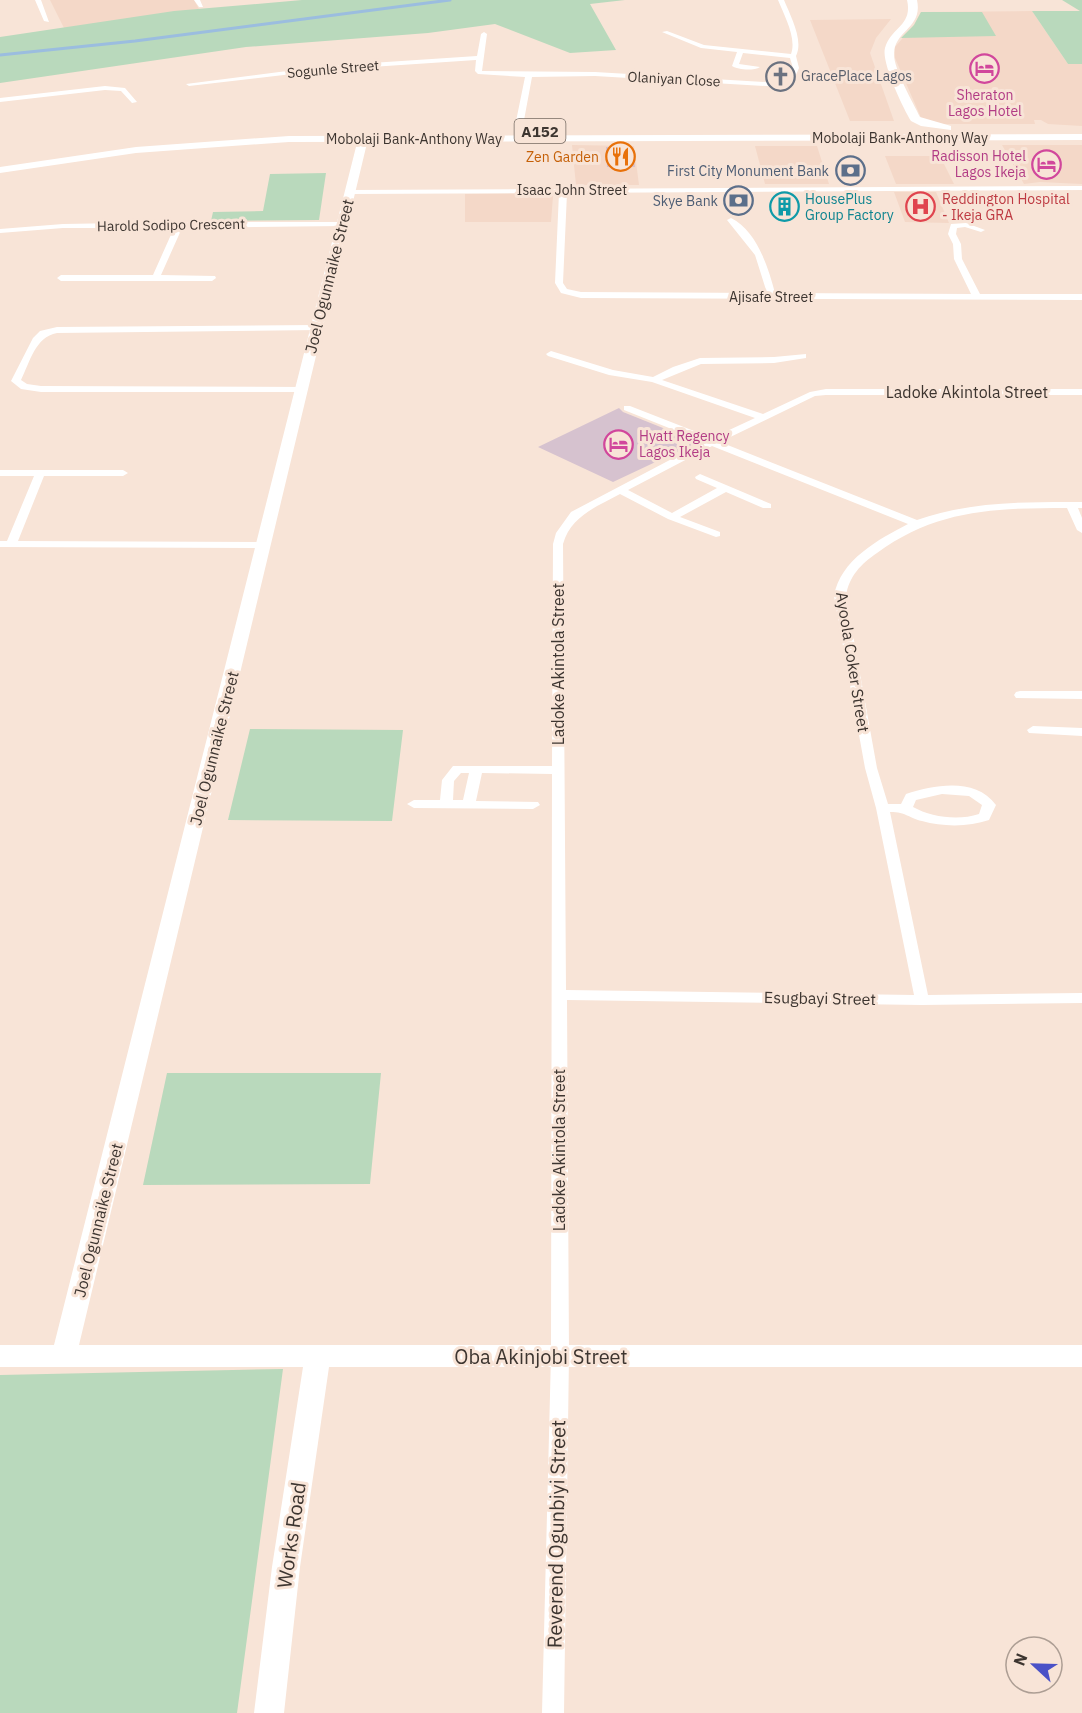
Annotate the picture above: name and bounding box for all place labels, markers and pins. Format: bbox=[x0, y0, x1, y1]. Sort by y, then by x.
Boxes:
hotel icon: Sheraton Lagos Hotel bbox=[969, 52, 1001, 84]
church icon: GracePlace Lagos bbox=[764, 60, 796, 92]
place label: GracePlace Lagos bbox=[801, 67, 912, 85]
place label: Sheraton Lagos Hotel bbox=[948, 86, 1022, 120]
restaurant icon: Zen Garden bbox=[604, 141, 636, 173]
place label: Radisson Hotel Lagos Ikeja bbox=[931, 147, 1027, 181]
place label: Zen Garden bbox=[526, 148, 599, 166]
hotel icon: Radisson Hotel Lagos Ikeja bbox=[1031, 148, 1063, 180]
bank icon: First City Monument Bank bbox=[834, 155, 866, 187]
place label: First City Monument Bank bbox=[667, 162, 830, 180]
bank icon: Skye Bank bbox=[723, 185, 755, 217]
place label: HousePlus Group Factory bbox=[805, 190, 894, 224]
place label: Reddington Hospital - Ikeja GRA bbox=[942, 190, 1070, 224]
building icon: HousePlus Group Factory bbox=[768, 191, 800, 223]
hospital icon: Reddington Hospital - Ikeja GRA bbox=[905, 191, 937, 223]
place label: Skye Bank bbox=[653, 192, 719, 210]
place label: Hyatt Regency Lagos Ikeja bbox=[639, 427, 730, 461]
hotel icon: Hyatt Regency Lagos Ikeja bbox=[602, 428, 634, 460]

